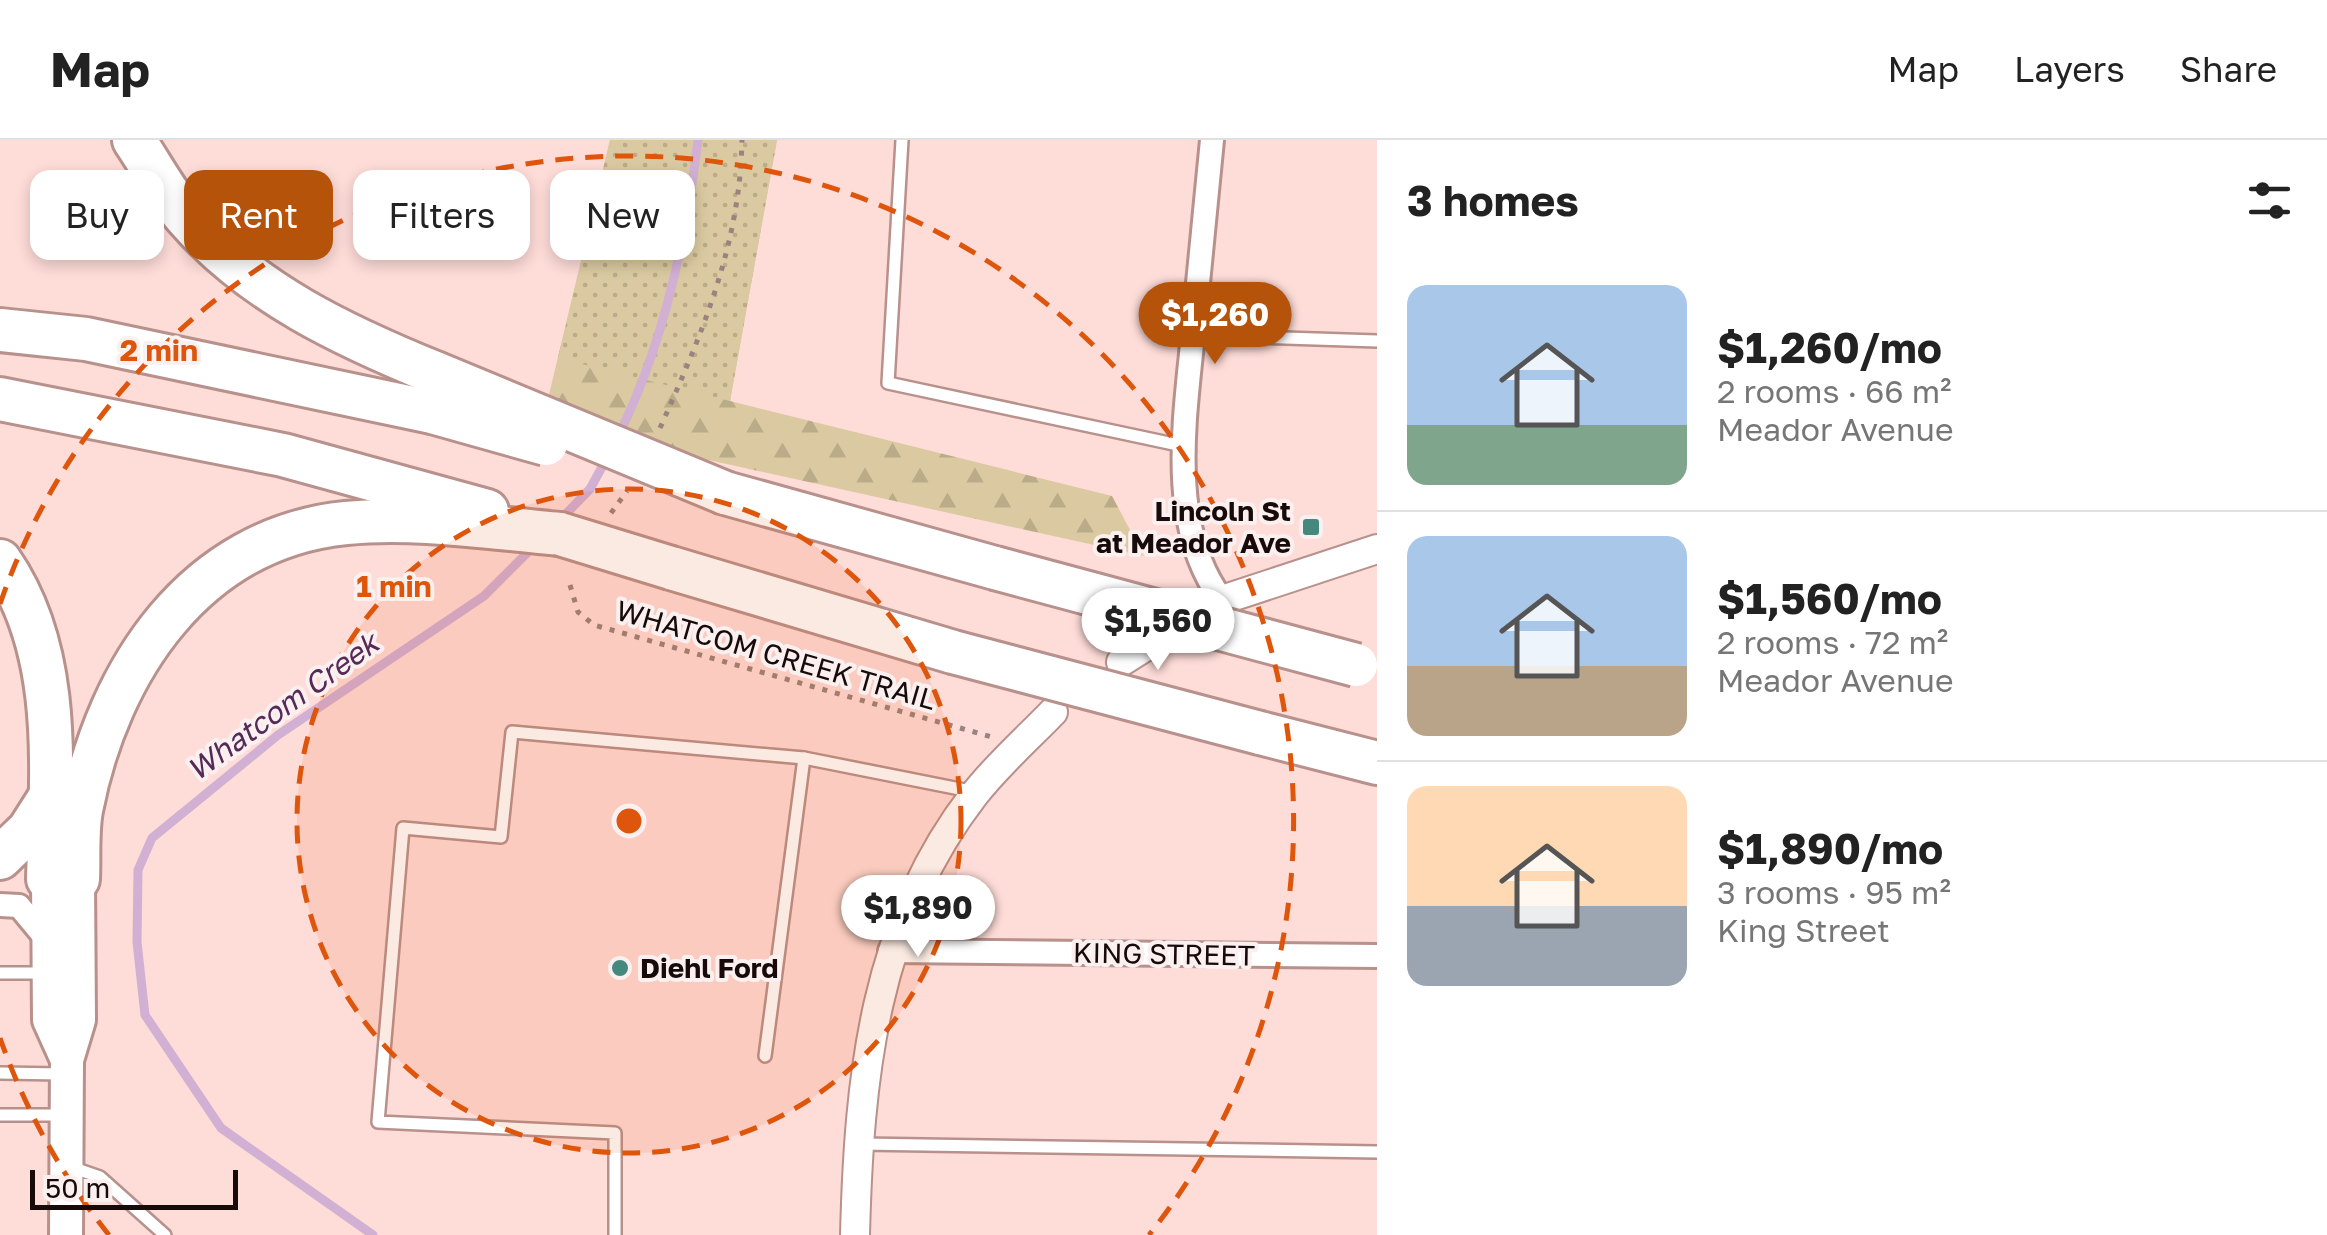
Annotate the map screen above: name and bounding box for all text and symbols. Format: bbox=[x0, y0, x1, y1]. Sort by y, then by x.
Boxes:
text: Map bbox=[50, 40, 150, 98]
text: Map bbox=[1888, 48, 1959, 90]
text: Layers bbox=[2014, 48, 2125, 90]
text: Share bbox=[2180, 48, 2277, 90]
chip: Buy bbox=[30, 170, 164, 260]
chip: Rent bbox=[184, 170, 333, 260]
chip: Filters bbox=[353, 170, 530, 260]
chip: New bbox=[550, 170, 695, 260]
icon: filters bbox=[2242, 173, 2297, 228]
text: 3 homes bbox=[1407, 175, 1579, 225]
pin: $1,260 bbox=[1134, 282, 1296, 367]
text: $1,260 bbox=[1161, 295, 1269, 333]
text: $1,260/mo bbox=[1717, 322, 1942, 372]
icon: home bbox=[1487, 325, 1607, 445]
text: 2 min bbox=[120, 332, 198, 368]
text: 2 rooms · 66 m² bbox=[1717, 372, 1952, 410]
text: Meador Avenue bbox=[1717, 410, 1953, 448]
place label: Lincoln St at Meador Ave bbox=[1096, 494, 1291, 559]
marker: Lincoln St at Meador Ave bbox=[1300, 516, 1322, 538]
text: 1 min bbox=[356, 568, 432, 604]
text: $1,560/mo bbox=[1717, 573, 1942, 623]
icon: home bbox=[1487, 576, 1607, 696]
pin: $1,560 bbox=[1077, 588, 1239, 673]
street label: WHATCOM CREEK TRAIL bbox=[613, 593, 940, 716]
text: $1,560 bbox=[1104, 601, 1212, 639]
water label: Whatcom Creek bbox=[180, 623, 388, 788]
text: 2 rooms · 72 m² bbox=[1717, 623, 1948, 661]
text: Meador Avenue bbox=[1717, 661, 1953, 699]
centre of rings bbox=[611, 803, 647, 839]
text: $1,890/mo bbox=[1717, 823, 1943, 873]
icon: home bbox=[1487, 826, 1607, 946]
text: 3 rooms · 95 m² bbox=[1717, 873, 1951, 911]
pin: $1,890 bbox=[837, 875, 999, 960]
text: $1,890 bbox=[863, 888, 973, 926]
text: King Street bbox=[1717, 911, 1890, 949]
street label: KING STREET bbox=[1073, 935, 1255, 972]
place label: Diehl Ford bbox=[640, 951, 778, 984]
marker: Diehl Ford bbox=[609, 957, 631, 979]
scale bar bbox=[30, 1165, 238, 1210]
text: 50 m bbox=[45, 1171, 110, 1204]

